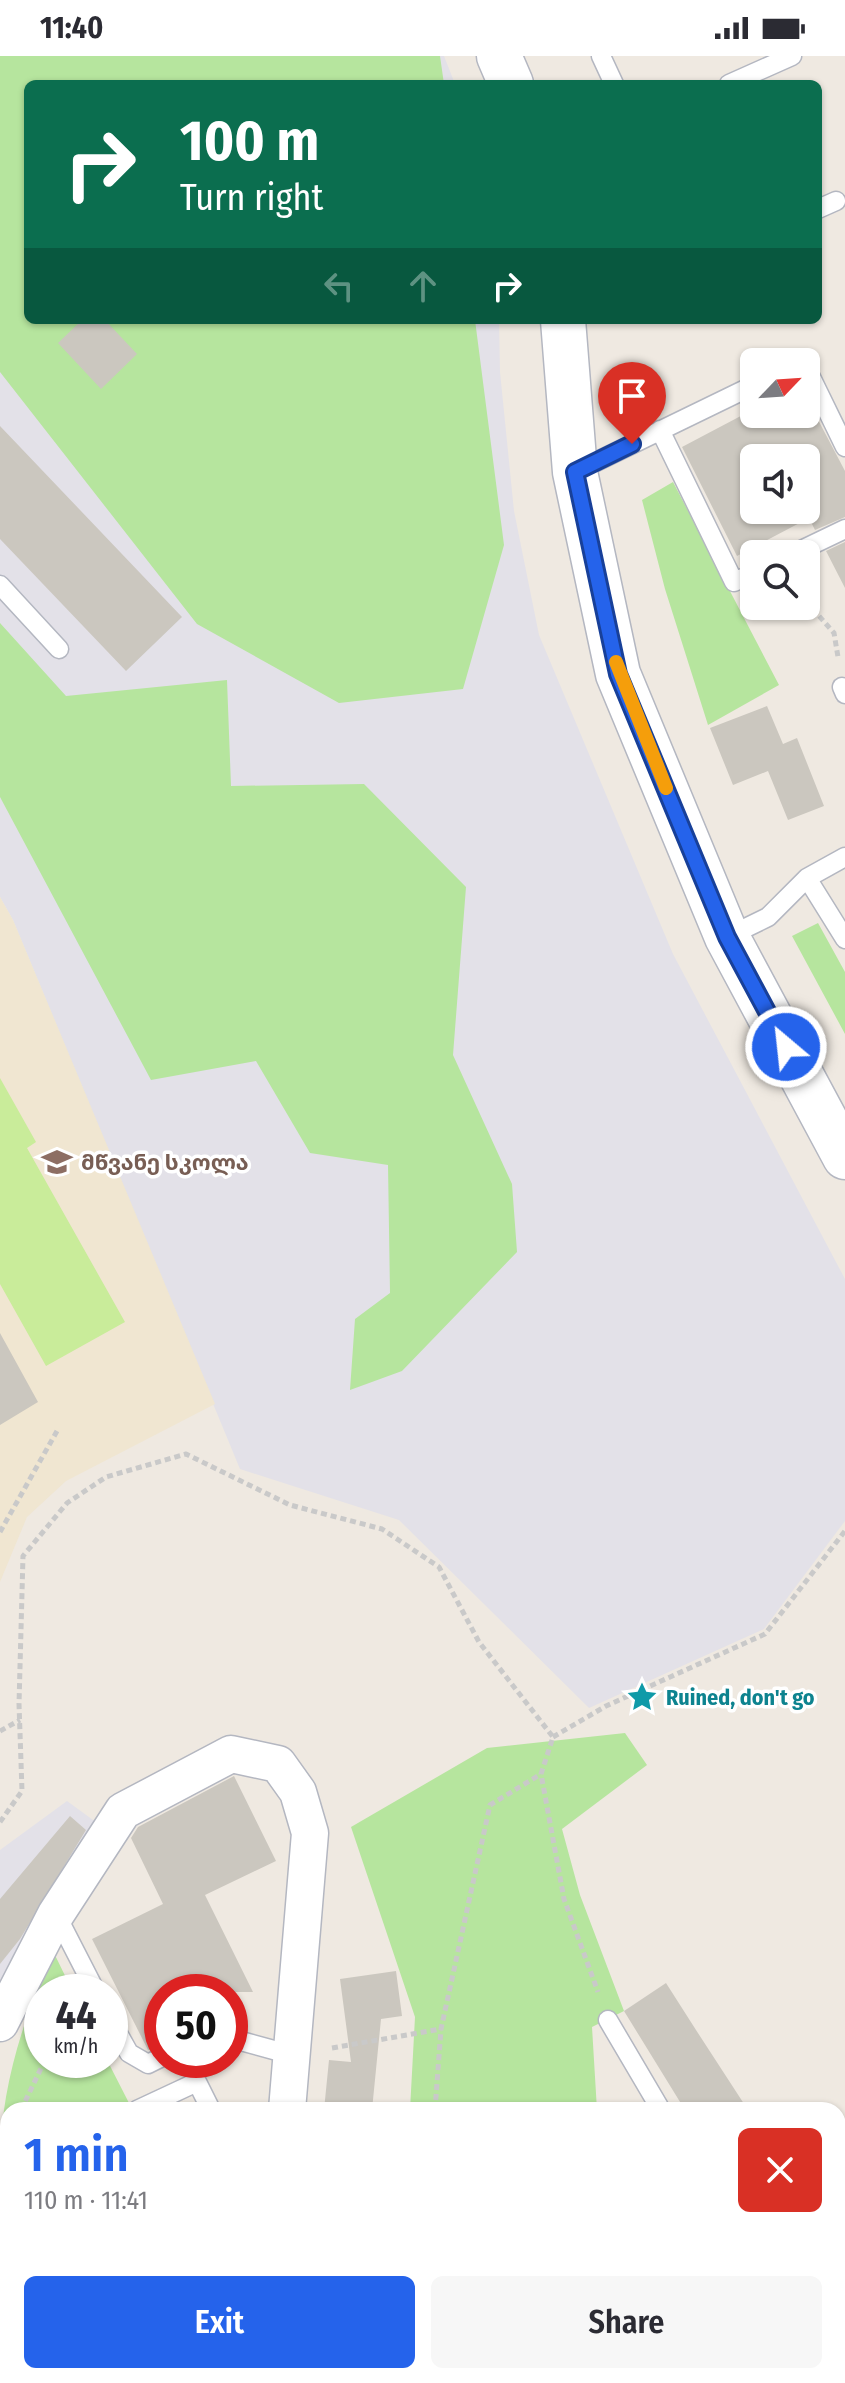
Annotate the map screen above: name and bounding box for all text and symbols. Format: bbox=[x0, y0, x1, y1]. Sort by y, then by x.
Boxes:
text: 11:40 bbox=[40, 10, 103, 46]
text: 100 m bbox=[180, 108, 319, 175]
icon: right bbox=[48, 112, 152, 216]
text: Turn right bbox=[180, 176, 323, 220]
icon: left bbox=[317, 264, 361, 308]
icon: ahead bbox=[401, 264, 445, 308]
icon: right bbox=[485, 264, 529, 308]
north arrow bbox=[740, 348, 820, 428]
map controls bbox=[740, 348, 820, 620]
pin bbox=[598, 362, 666, 444]
icon: arrive bbox=[610, 374, 654, 418]
button: sound bbox=[740, 444, 820, 524]
button: search bbox=[740, 540, 820, 620]
position arrow bbox=[744, 1005, 828, 1089]
school or university icon: მწვანე სკოლა bbox=[40, 1145, 74, 1179]
place label: მწვანე სკოლა bbox=[81, 1149, 249, 1176]
place icon: Ruined, don't go bbox=[625, 1680, 659, 1714]
place label: Ruined, don't go bbox=[666, 1684, 815, 1711]
speed limit sign: 50 bbox=[144, 1974, 248, 2078]
text: 44 bbox=[55, 1992, 97, 2040]
text: km/h bbox=[54, 2034, 98, 2058]
text: 1 min bbox=[24, 2126, 129, 2184]
button: close bbox=[738, 2128, 822, 2212]
text: 110 m · 11:41 bbox=[24, 2185, 148, 2216]
button: Exit bbox=[24, 2276, 415, 2368]
button: Share bbox=[431, 2276, 822, 2368]

